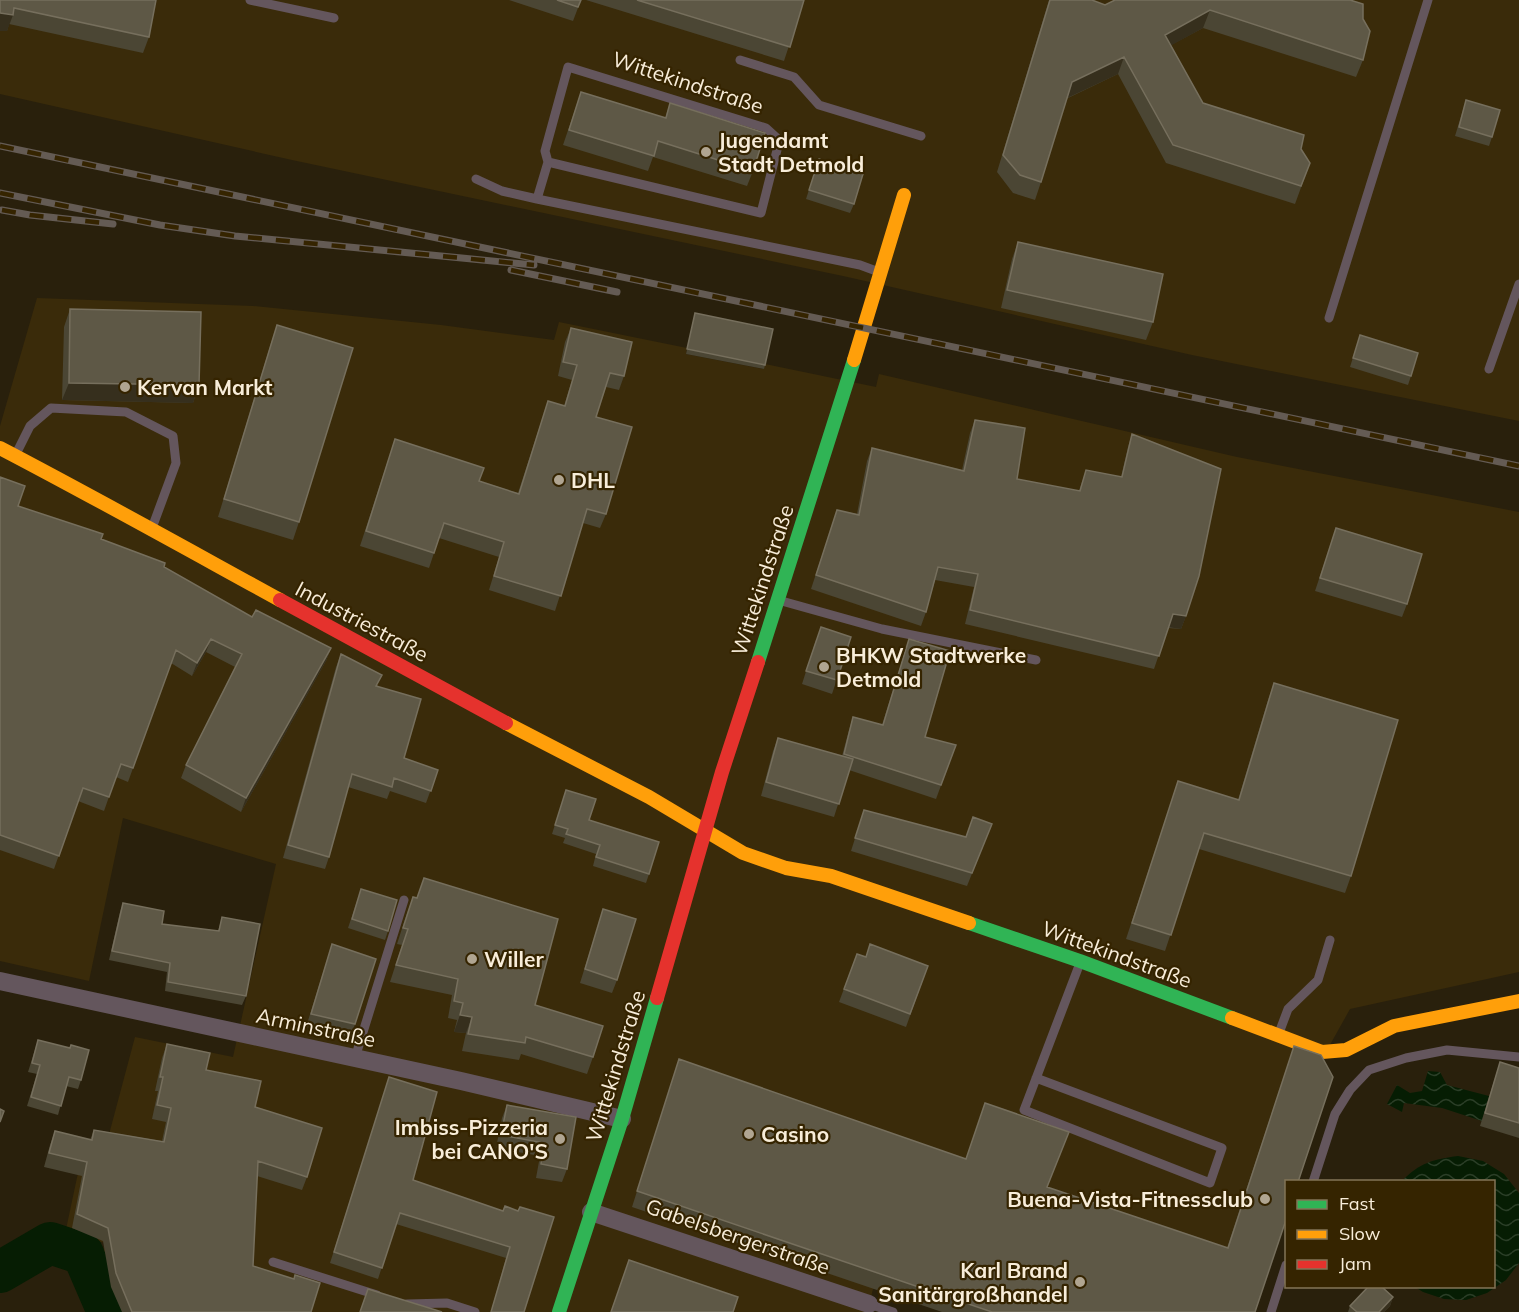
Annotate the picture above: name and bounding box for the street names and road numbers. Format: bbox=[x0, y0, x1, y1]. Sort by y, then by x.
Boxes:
street label: Wittekindstraße bbox=[609, 45, 767, 119]
street label: Wittekindstraße bbox=[725, 501, 799, 659]
street label: Industriestraße bbox=[291, 575, 433, 667]
street label: Wittekindstraße bbox=[1039, 915, 1195, 993]
street label: Wittekindstraße bbox=[580, 987, 650, 1145]
street label: Arminstraße bbox=[254, 1002, 378, 1052]
street label: Gabelsbergerstraße bbox=[643, 1192, 833, 1280]

